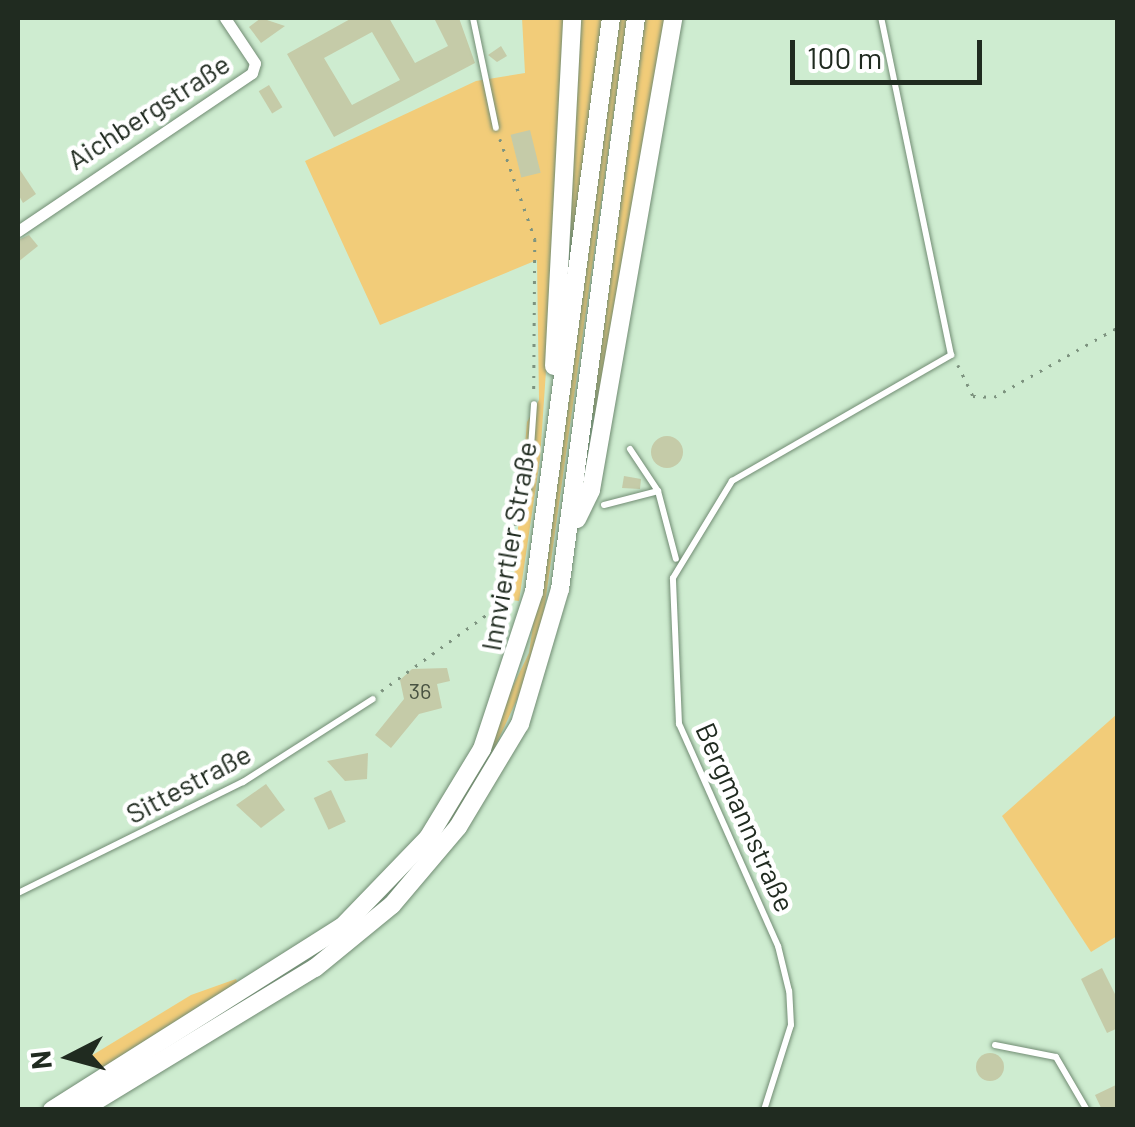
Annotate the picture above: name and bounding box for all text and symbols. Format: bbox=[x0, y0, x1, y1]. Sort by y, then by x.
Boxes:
scale bar bbox=[795, 20, 988, 82]
text: 100 m bbox=[807, 39, 882, 75]
street label: Aichbergstraße bbox=[60, 46, 236, 176]
street label: Innviertler Straße bbox=[473, 439, 543, 653]
house number: 36 bbox=[409, 678, 431, 704]
street label: Bergmannstraße bbox=[689, 717, 803, 917]
street label: Sittestraße bbox=[120, 736, 256, 830]
north arrow bbox=[20, 1007, 120, 1107]
text: N bbox=[22, 1049, 58, 1071]

